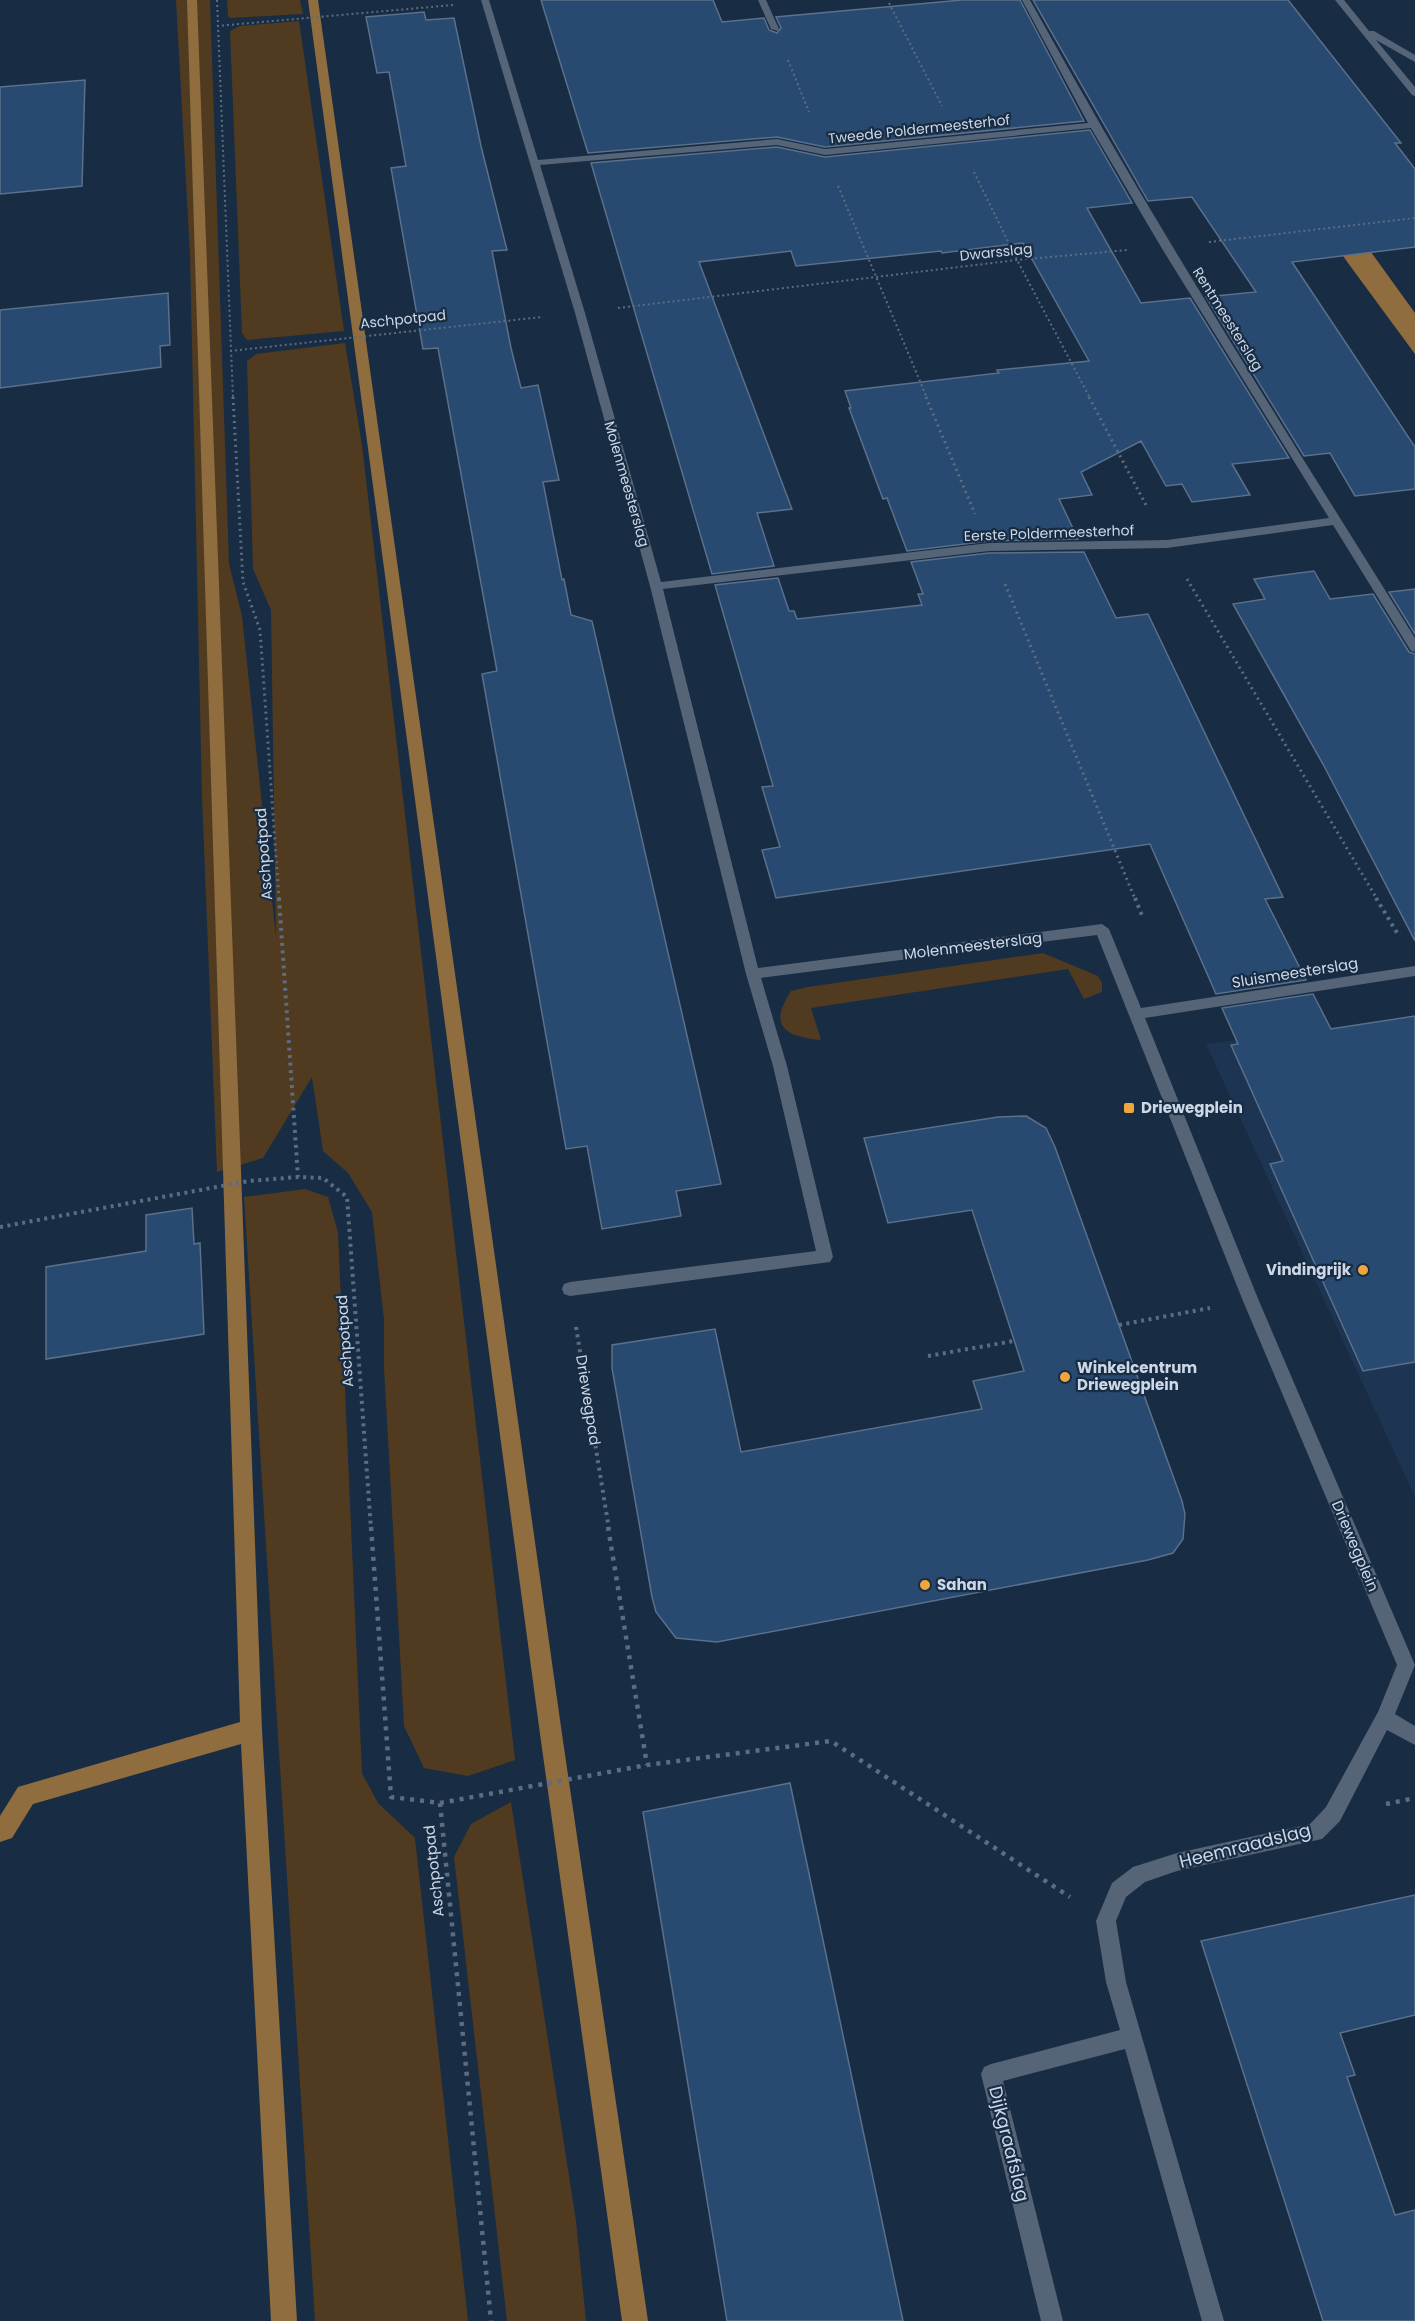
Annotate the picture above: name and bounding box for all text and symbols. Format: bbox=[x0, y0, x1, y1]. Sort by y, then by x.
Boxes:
street label: Tweede Poldermeesterhof bbox=[827, 109, 1011, 148]
street label: Dwarsslag bbox=[959, 238, 1033, 266]
street label: Rentmeesterslag bbox=[1188, 263, 1268, 375]
street label: Aschpotpad bbox=[359, 305, 447, 333]
street label: Molenmeesterslag bbox=[599, 419, 655, 549]
street label: Eerste Poldermeesterhof bbox=[963, 520, 1135, 546]
street label: Aschpotpad bbox=[250, 807, 277, 901]
street label: Molenmeesterslag bbox=[903, 927, 1043, 964]
street label: Sluismeesterslag bbox=[1230, 952, 1360, 993]
place label: Driewegplein bbox=[1141, 1097, 1243, 1118]
marker: Driewegplein bbox=[1122, 1101, 1136, 1115]
place label: Vindingrijk bbox=[1266, 1259, 1352, 1280]
marker: Vindingrijk bbox=[1356, 1263, 1370, 1277]
street label: Aschpotpad bbox=[331, 1294, 358, 1388]
street label: Driewegpad bbox=[571, 1353, 606, 1447]
place label: Winkelcentrum Driewegplein bbox=[1077, 1357, 1197, 1395]
marker: Winkelcentrum Driewegplein bbox=[1058, 1370, 1072, 1384]
street label: Driewegplein bbox=[1327, 1497, 1384, 1595]
place label: Sahan bbox=[937, 1574, 987, 1595]
marker: Sahan bbox=[918, 1578, 932, 1592]
street label: Heemraadslag bbox=[1177, 1817, 1313, 1874]
street label: Aschpotpad bbox=[418, 1824, 449, 1918]
street label: Dijkgraafslag bbox=[983, 2084, 1036, 2204]

